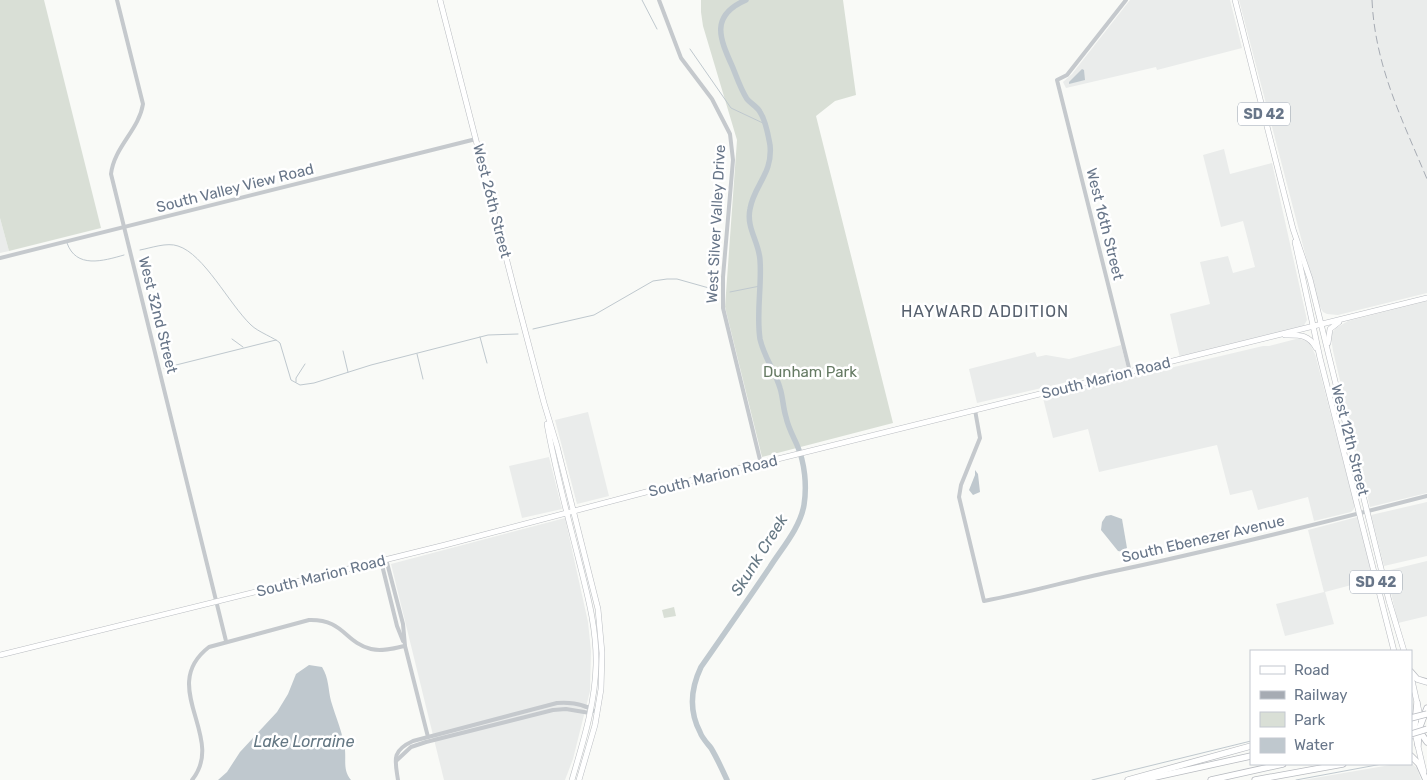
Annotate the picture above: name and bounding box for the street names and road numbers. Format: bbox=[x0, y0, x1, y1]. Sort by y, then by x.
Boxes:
road number: SD 42 bbox=[1238, 102, 1290, 126]
street label: West 26th Street bbox=[469, 142, 515, 260]
street label: West Silver Valley Drive bbox=[703, 144, 729, 304]
street label: South Valley View Road bbox=[154, 160, 316, 216]
street label: West 16th Street bbox=[1082, 166, 1128, 282]
street label: West 32nd Street bbox=[135, 255, 181, 376]
street label: South Marion Road bbox=[1040, 353, 1172, 403]
street label: West 12th Street bbox=[1327, 382, 1373, 498]
street label: South Marion Road bbox=[647, 451, 779, 501]
street label: South Ebenezer Avenue bbox=[1120, 511, 1286, 567]
street label: South Marion Road bbox=[255, 551, 387, 601]
road number: SD 42 bbox=[1350, 570, 1402, 594]

